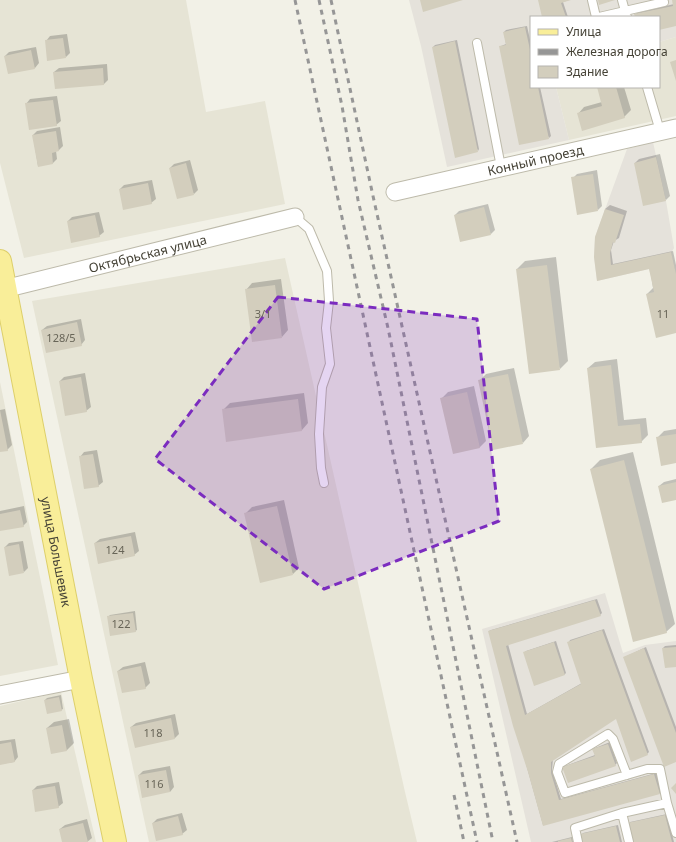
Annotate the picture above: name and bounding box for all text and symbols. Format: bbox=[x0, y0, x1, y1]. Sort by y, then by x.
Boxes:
legend bbox=[530, 16, 660, 88]
text: Улица bbox=[566, 23, 601, 40]
text: Железная дорога bbox=[566, 43, 668, 60]
text: Здание bbox=[566, 63, 609, 80]
street label: Конный проезд bbox=[486, 140, 585, 180]
street label: Октябрьская улица bbox=[87, 230, 209, 277]
house number: 3/1 bbox=[255, 306, 271, 321]
house number: 11 bbox=[657, 306, 669, 321]
house number: 128/5 bbox=[46, 330, 76, 345]
street label: улица Большевик bbox=[37, 495, 76, 608]
house number: 124 bbox=[106, 542, 125, 557]
house number: 122 bbox=[112, 616, 130, 631]
house number: 118 bbox=[144, 725, 162, 740]
house number: 116 bbox=[145, 776, 163, 791]

